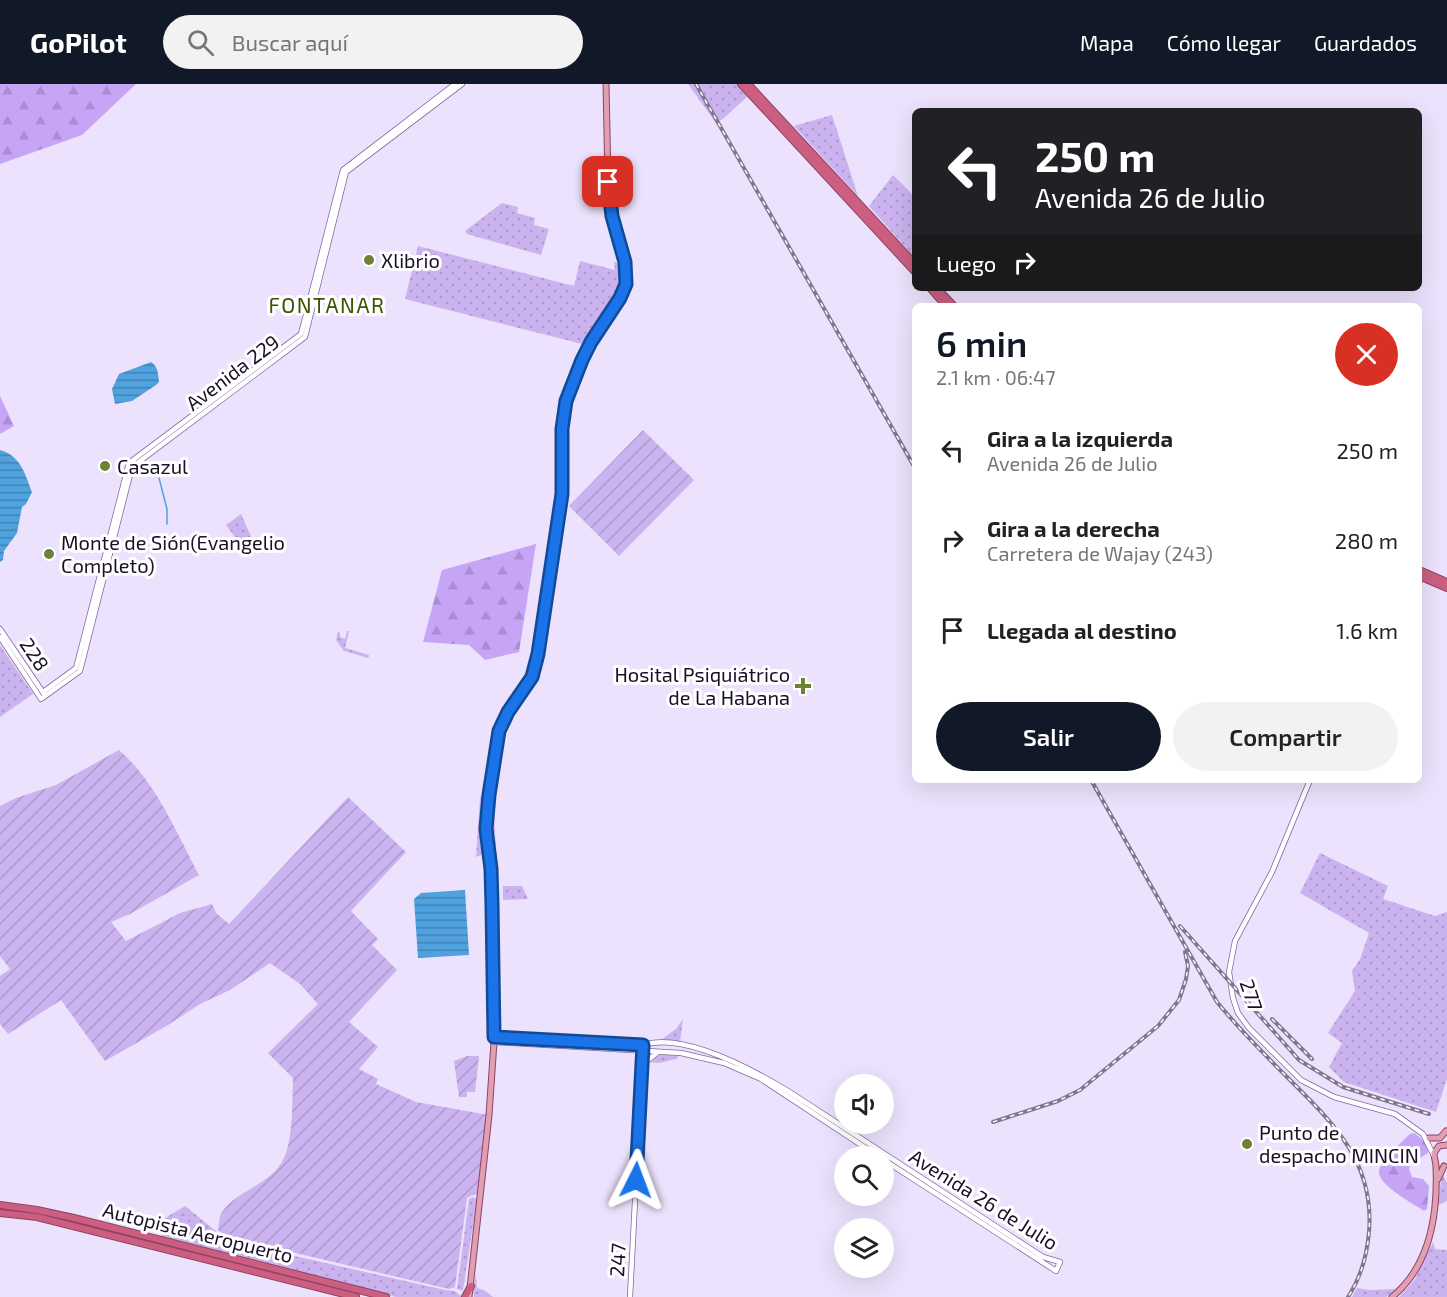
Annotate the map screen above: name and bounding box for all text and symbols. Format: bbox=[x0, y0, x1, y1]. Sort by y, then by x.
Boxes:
search box bbox=[163, 15, 583, 69]
text: GoPilot bbox=[30, 25, 127, 59]
icon: search bbox=[184, 26, 217, 59]
text: Buscar aquí bbox=[232, 29, 348, 55]
text: Mapa bbox=[1080, 30, 1134, 55]
text: Cómo llegar bbox=[1167, 30, 1281, 55]
text: Guardados bbox=[1314, 30, 1417, 55]
text: 250 m bbox=[1035, 130, 1155, 180]
icon: left bbox=[936, 132, 1014, 210]
pin bbox=[582, 156, 633, 207]
icon: arrive bbox=[591, 165, 624, 198]
text: Avenida 26 de Julio bbox=[1035, 181, 1265, 213]
icon: right bbox=[1008, 246, 1041, 279]
place label: Xlibrio bbox=[381, 248, 440, 272]
text: Luego bbox=[936, 250, 996, 276]
marker: Xlibrio bbox=[362, 253, 376, 267]
district label: FONTANAR bbox=[269, 292, 385, 317]
text: 6 min bbox=[936, 321, 1027, 364]
button: close bbox=[1335, 323, 1398, 386]
street label: Avenida 229 bbox=[181, 329, 283, 415]
text: 2.1 km · 06:47 bbox=[936, 365, 1055, 389]
text: Gira a la izquierda bbox=[987, 425, 1173, 451]
icon: left bbox=[936, 434, 969, 467]
text: 250 m bbox=[1336, 437, 1398, 463]
text: Avenida 26 de Julio bbox=[987, 451, 1158, 475]
place label: Casazul bbox=[117, 454, 188, 478]
marker: Casazul bbox=[98, 459, 112, 473]
text: Gira a la derecha bbox=[987, 515, 1160, 541]
icon: right bbox=[936, 524, 969, 557]
text: 280 m bbox=[1335, 527, 1398, 553]
place label: Monte de Sión(Evangelio Completo) bbox=[61, 530, 285, 577]
text: Carretera de Wajay (243) bbox=[987, 541, 1213, 565]
marker: Monte de Sión(Evangelio Completo) bbox=[42, 547, 56, 561]
icon: arrive bbox=[936, 614, 969, 647]
text: Llegada al destino bbox=[987, 617, 1177, 643]
text: 1.6 km bbox=[1336, 617, 1398, 643]
street label: 228 bbox=[15, 633, 55, 675]
place label: Hosital Psiquiátrico de La Habana bbox=[614, 662, 790, 709]
marker: Hosital Psiquiátrico de La Habana bbox=[794, 677, 812, 695]
button: Salir bbox=[936, 702, 1161, 771]
button: Compartir bbox=[1173, 702, 1398, 771]
street label: 277 bbox=[1235, 976, 1269, 1014]
map controls bbox=[834, 1074, 894, 1278]
button: sound bbox=[834, 1074, 894, 1134]
place label: Punto de despacho MINCIN bbox=[1259, 1120, 1419, 1167]
marker: Punto de despacho MINCIN bbox=[1240, 1137, 1254, 1151]
street label: Avenida 26 de Julio bbox=[905, 1144, 1063, 1254]
button: search bbox=[834, 1146, 894, 1206]
position arrow bbox=[604, 1148, 668, 1212]
street label: Autopista Aeropuerto bbox=[100, 1197, 296, 1267]
button: layers bbox=[834, 1218, 894, 1278]
street label: 247 bbox=[604, 1243, 630, 1277]

